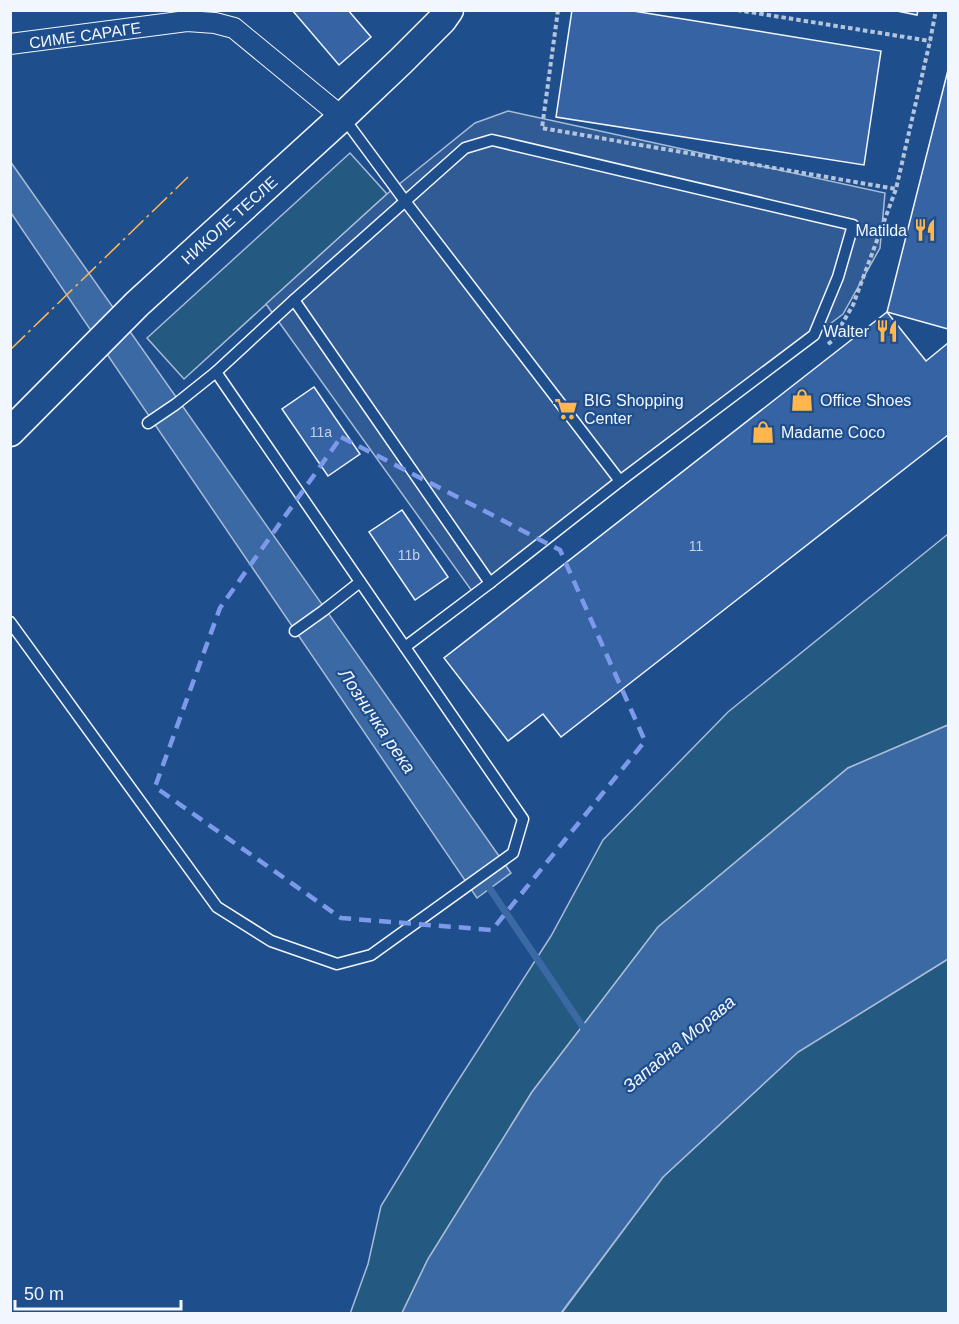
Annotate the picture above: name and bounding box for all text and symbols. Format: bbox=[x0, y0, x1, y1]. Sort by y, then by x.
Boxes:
street label: СИМЕ САРАГЕ bbox=[28, 19, 142, 52]
street label: НИКОЛЕ ТЕСЛЕ bbox=[178, 173, 281, 268]
restaurant icon: Matilda bbox=[912, 217, 938, 243]
place label: Matilda bbox=[855, 222, 907, 239]
restaurant icon: Walter bbox=[874, 318, 900, 344]
place label: Walter bbox=[823, 323, 870, 340]
shop icon: Office Shoes bbox=[789, 387, 815, 413]
place label: BIG Shopping Center bbox=[584, 392, 684, 427]
place label: Office Shoes bbox=[820, 392, 911, 409]
supermarket icon: BIG Shopping Center bbox=[553, 396, 579, 422]
shop icon: Madame Coco bbox=[750, 419, 776, 445]
house number: 11a bbox=[310, 424, 332, 440]
place label: Madame Coco bbox=[781, 424, 885, 441]
house number: 11 bbox=[689, 538, 703, 554]
house number: 11b bbox=[398, 547, 420, 563]
water label: Лозничка река bbox=[334, 664, 419, 777]
water label: Западна Морава bbox=[619, 991, 739, 1097]
scale bar bbox=[15, 1273, 182, 1311]
text: 50 m bbox=[24, 1284, 64, 1304]

